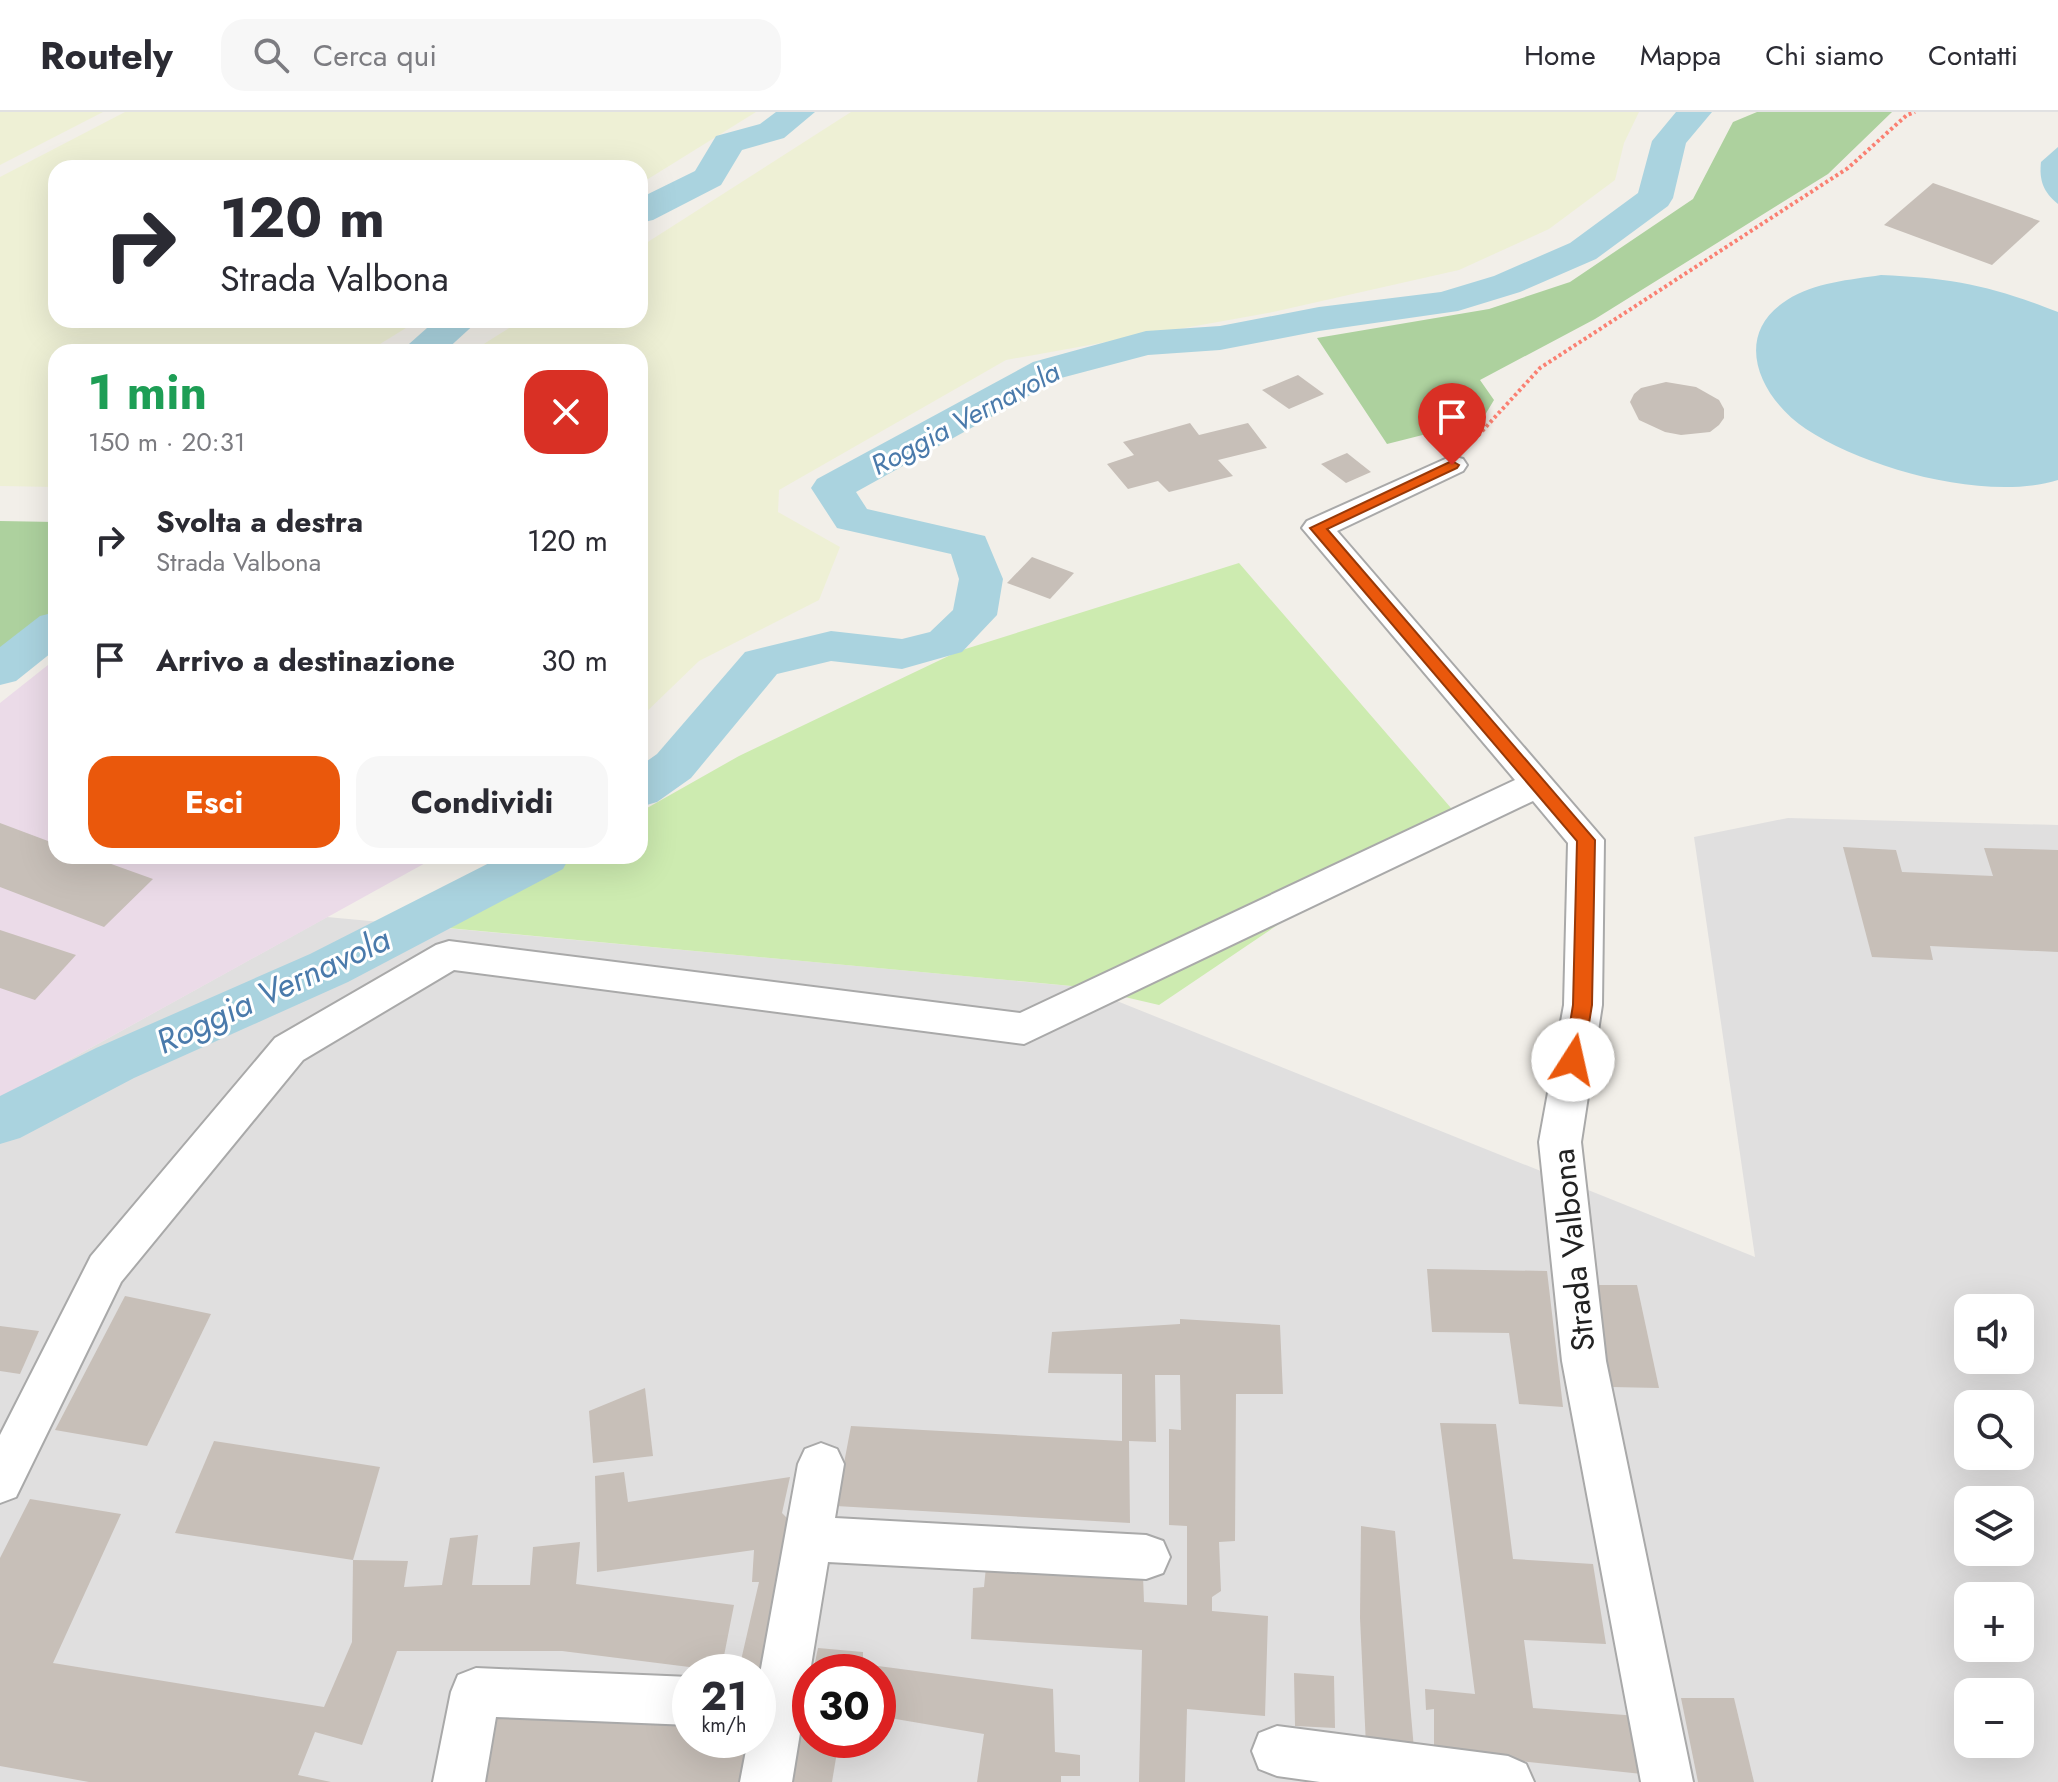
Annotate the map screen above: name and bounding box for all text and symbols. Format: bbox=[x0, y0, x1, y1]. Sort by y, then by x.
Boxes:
search box bbox=[221, 19, 781, 91]
text: Routely bbox=[40, 28, 173, 83]
icon: search bbox=[249, 33, 293, 77]
text: Cerca qui bbox=[313, 34, 437, 77]
text: Home bbox=[1524, 35, 1596, 76]
text: Mappa bbox=[1640, 35, 1721, 76]
text: Chi siamo bbox=[1765, 35, 1884, 76]
text: Contatti bbox=[1928, 35, 2018, 76]
text: 120 m bbox=[220, 177, 385, 258]
icon: right bbox=[88, 192, 192, 296]
text: Strada Valbona bbox=[220, 252, 449, 304]
water label: Roggia Vernavola bbox=[863, 351, 1067, 486]
text: 1 min bbox=[88, 358, 207, 427]
button: close bbox=[524, 370, 608, 454]
pin bbox=[1418, 383, 1486, 465]
icon: arrive bbox=[1430, 395, 1474, 439]
text: 150 m · 20:31 bbox=[88, 423, 246, 461]
text: Svolta a destra bbox=[156, 500, 363, 543]
icon: right bbox=[88, 518, 132, 562]
text: 120 m bbox=[527, 519, 608, 562]
text: Strada Valbona bbox=[156, 543, 321, 581]
icon: arrive bbox=[88, 638, 132, 682]
text: Arrivo a destinazione bbox=[156, 639, 455, 682]
text: 30 m bbox=[541, 639, 608, 682]
button: Esci bbox=[88, 756, 340, 848]
button: Condividi bbox=[356, 756, 608, 848]
water label: Roggia Vernavola bbox=[148, 915, 399, 1066]
position arrow bbox=[1531, 1018, 1615, 1102]
street label: Strada Valbona bbox=[1539, 1146, 1607, 1354]
map controls bbox=[1954, 1294, 2034, 1758]
button: sound bbox=[1954, 1294, 2034, 1374]
button: search bbox=[1954, 1390, 2034, 1470]
button: layers bbox=[1954, 1486, 2034, 1566]
button: + bbox=[1954, 1582, 2034, 1662]
speed limit sign: 30 bbox=[792, 1654, 896, 1758]
text: 21 bbox=[701, 1667, 747, 1725]
button: − bbox=[1954, 1678, 2034, 1758]
text: km/h bbox=[701, 1711, 747, 1740]

